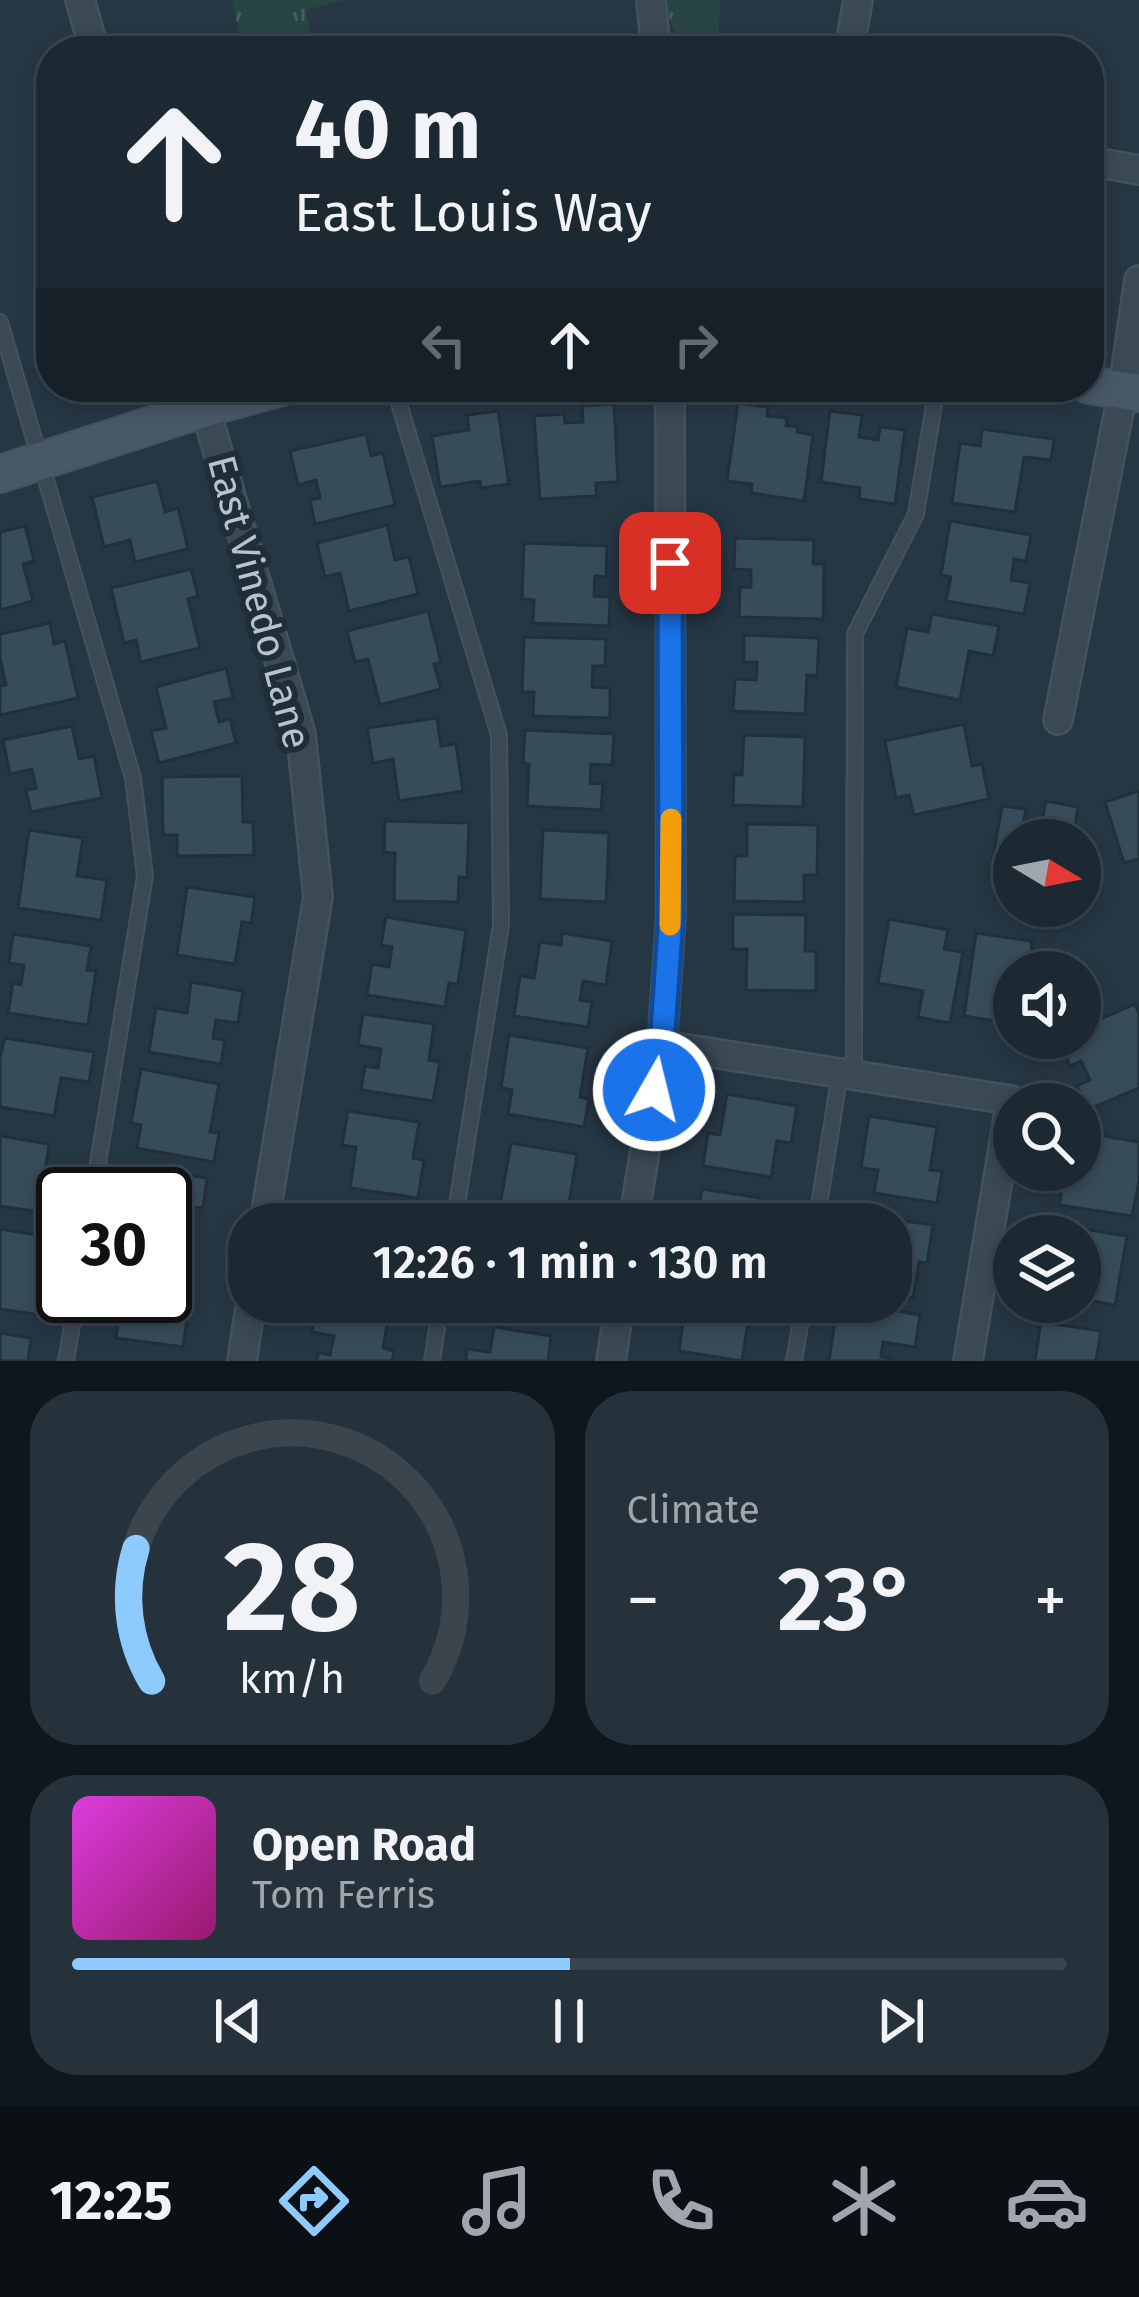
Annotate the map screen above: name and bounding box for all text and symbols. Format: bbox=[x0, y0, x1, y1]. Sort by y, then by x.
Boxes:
text: 40 m bbox=[294, 79, 482, 180]
icon: ahead bbox=[96, 84, 252, 240]
text: East Louis Way bbox=[294, 181, 651, 245]
icon: left bbox=[411, 312, 477, 378]
icon: ahead bbox=[537, 312, 603, 378]
icon: right bbox=[663, 312, 729, 378]
street label: East Vinedo Lane bbox=[198, 450, 320, 754]
pin bbox=[619, 512, 721, 614]
icon: arrive bbox=[637, 530, 703, 596]
north arrow bbox=[993, 819, 1101, 927]
map controls bbox=[993, 819, 1101, 1323]
button: sound bbox=[993, 951, 1101, 1059]
position arrow bbox=[591, 1027, 717, 1153]
button: search bbox=[993, 1083, 1101, 1191]
speed limit sign: 30 bbox=[36, 1167, 192, 1323]
button: layers bbox=[993, 1215, 1101, 1323]
text: 12:26 · 1 min · 130 m bbox=[372, 1236, 768, 1290]
text: Climate bbox=[627, 1487, 760, 1533]
text: 28 bbox=[224, 1513, 361, 1663]
text: 23° bbox=[777, 1546, 916, 1654]
text: − bbox=[627, 1561, 660, 1640]
text: + bbox=[1034, 1561, 1067, 1640]
text: km/h bbox=[239, 1653, 345, 1704]
text: Open Road bbox=[252, 1818, 476, 1872]
text: Tom Ferris bbox=[252, 1872, 435, 1918]
icon: previous bbox=[205, 1988, 271, 2054]
icon: pause bbox=[536, 1988, 602, 2054]
icon: next bbox=[868, 1988, 934, 2054]
icon: directions bbox=[272, 2159, 356, 2243]
icon: music bbox=[455, 2159, 539, 2243]
icon: phone bbox=[639, 2159, 723, 2243]
icon: climate bbox=[822, 2159, 906, 2243]
icon: car bbox=[1005, 2159, 1089, 2243]
text: 12:25 bbox=[50, 2169, 172, 2233]

